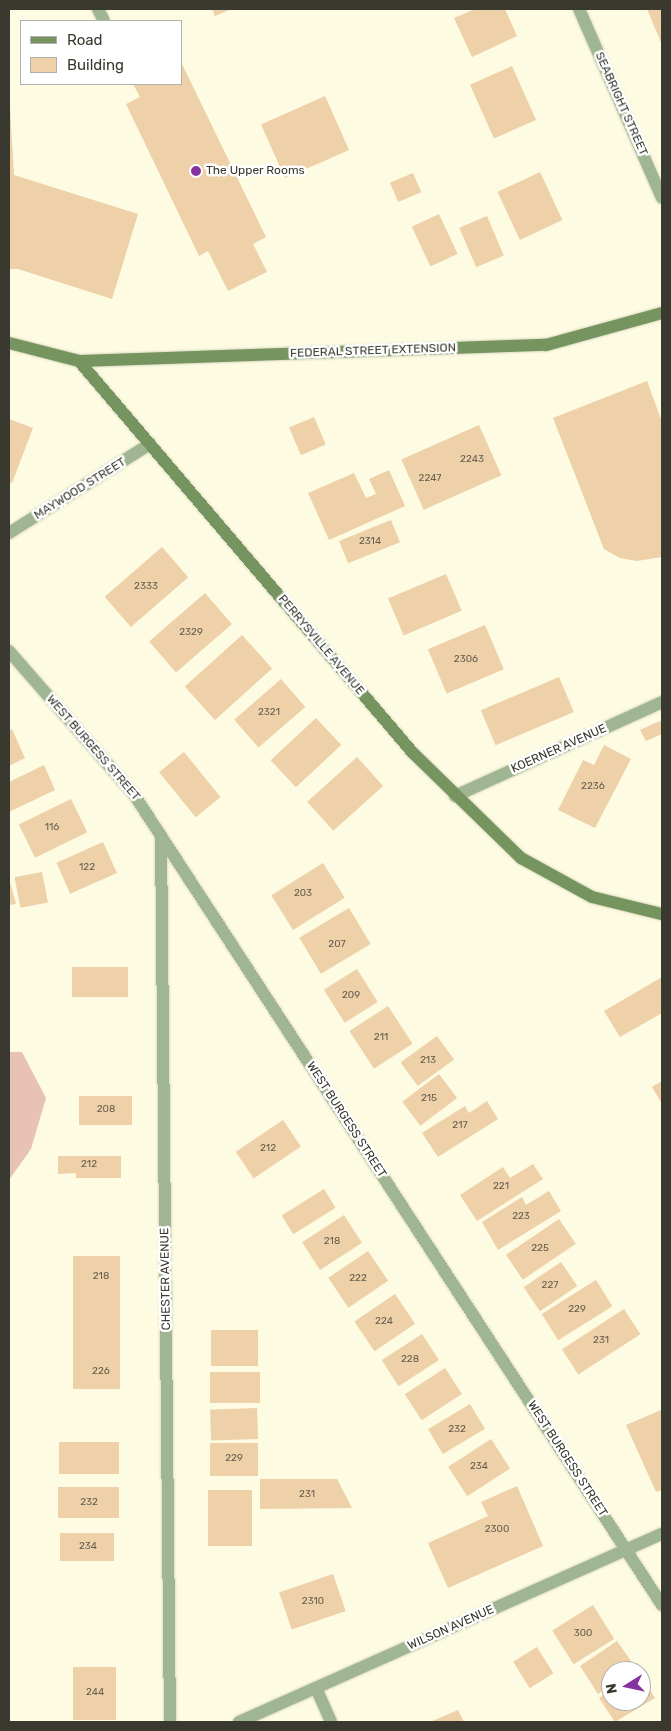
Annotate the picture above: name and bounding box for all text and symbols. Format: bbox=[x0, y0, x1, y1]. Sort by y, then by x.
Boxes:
legend bbox=[20, 20, 182, 85]
text: Road bbox=[67, 31, 103, 49]
street label: SEABRIGHT STREET bbox=[592, 50, 650, 158]
text: Building bbox=[67, 56, 124, 74]
place label: The Upper Rooms bbox=[206, 164, 305, 178]
marker: The Upper Rooms bbox=[190, 165, 202, 177]
street label: FEDERAL STREET EXTENSION bbox=[289, 341, 457, 361]
house number: 2243 bbox=[460, 454, 484, 466]
street label: MAYWOOD STREET bbox=[32, 455, 128, 523]
house number: 2247 bbox=[419, 473, 441, 485]
house number: 2314 bbox=[359, 536, 381, 548]
house number: 2333 bbox=[134, 581, 158, 593]
street label: PERRYSVILLE AVENUE bbox=[275, 592, 367, 698]
house number: 2329 bbox=[179, 627, 203, 639]
house number: 2306 bbox=[454, 654, 478, 666]
street label: WEST BURGESS STREET bbox=[43, 692, 143, 804]
house number: 2321 bbox=[258, 707, 280, 719]
street label: KOERNER AVENUE bbox=[509, 721, 609, 777]
house number: 2236 bbox=[581, 781, 605, 793]
house number: 116 bbox=[45, 822, 59, 834]
house number: 122 bbox=[79, 862, 95, 874]
house number: 203 bbox=[294, 888, 312, 900]
house number: 207 bbox=[328, 939, 346, 951]
house number: 209 bbox=[342, 990, 360, 1002]
house number: 211 bbox=[374, 1032, 388, 1044]
house number: 213 bbox=[420, 1055, 436, 1067]
street label: WEST BURGESS STREET bbox=[303, 1059, 389, 1181]
house number: 215 bbox=[421, 1093, 437, 1105]
house number: 208 bbox=[97, 1104, 115, 1116]
house number: 217 bbox=[452, 1120, 468, 1132]
house number: 212 bbox=[260, 1143, 276, 1155]
house number: 212 bbox=[81, 1159, 97, 1171]
house number: 221 bbox=[493, 1181, 509, 1193]
house number: 223 bbox=[512, 1211, 530, 1223]
street label: CHESTER AVENUE bbox=[158, 1227, 174, 1331]
house number: 218 bbox=[324, 1236, 340, 1248]
house number: 225 bbox=[531, 1243, 549, 1255]
house number: 218 bbox=[93, 1271, 109, 1283]
house number: 222 bbox=[349, 1273, 367, 1285]
house number: 227 bbox=[542, 1280, 558, 1292]
house number: 229 bbox=[568, 1304, 586, 1316]
house number: 224 bbox=[375, 1316, 393, 1328]
house number: 231 bbox=[593, 1335, 609, 1347]
house number: 228 bbox=[401, 1354, 419, 1366]
house number: 226 bbox=[92, 1366, 110, 1378]
street label: WEST BURGESS STREET bbox=[524, 1398, 610, 1520]
house number: 232 bbox=[448, 1424, 466, 1436]
house number: 229 bbox=[225, 1453, 243, 1465]
house number: 234 bbox=[470, 1461, 488, 1473]
house number: 231 bbox=[299, 1489, 315, 1501]
house number: 232 bbox=[80, 1497, 98, 1509]
house number: 2300 bbox=[485, 1524, 509, 1536]
house number: 234 bbox=[79, 1541, 97, 1553]
house number: 2310 bbox=[302, 1596, 324, 1608]
street label: WILSON AVENUE bbox=[406, 1602, 496, 1654]
house number: 300 bbox=[574, 1628, 592, 1640]
north arrow bbox=[601, 1661, 651, 1711]
text: N bbox=[602, 1682, 621, 1695]
house number: 244 bbox=[86, 1687, 104, 1699]

